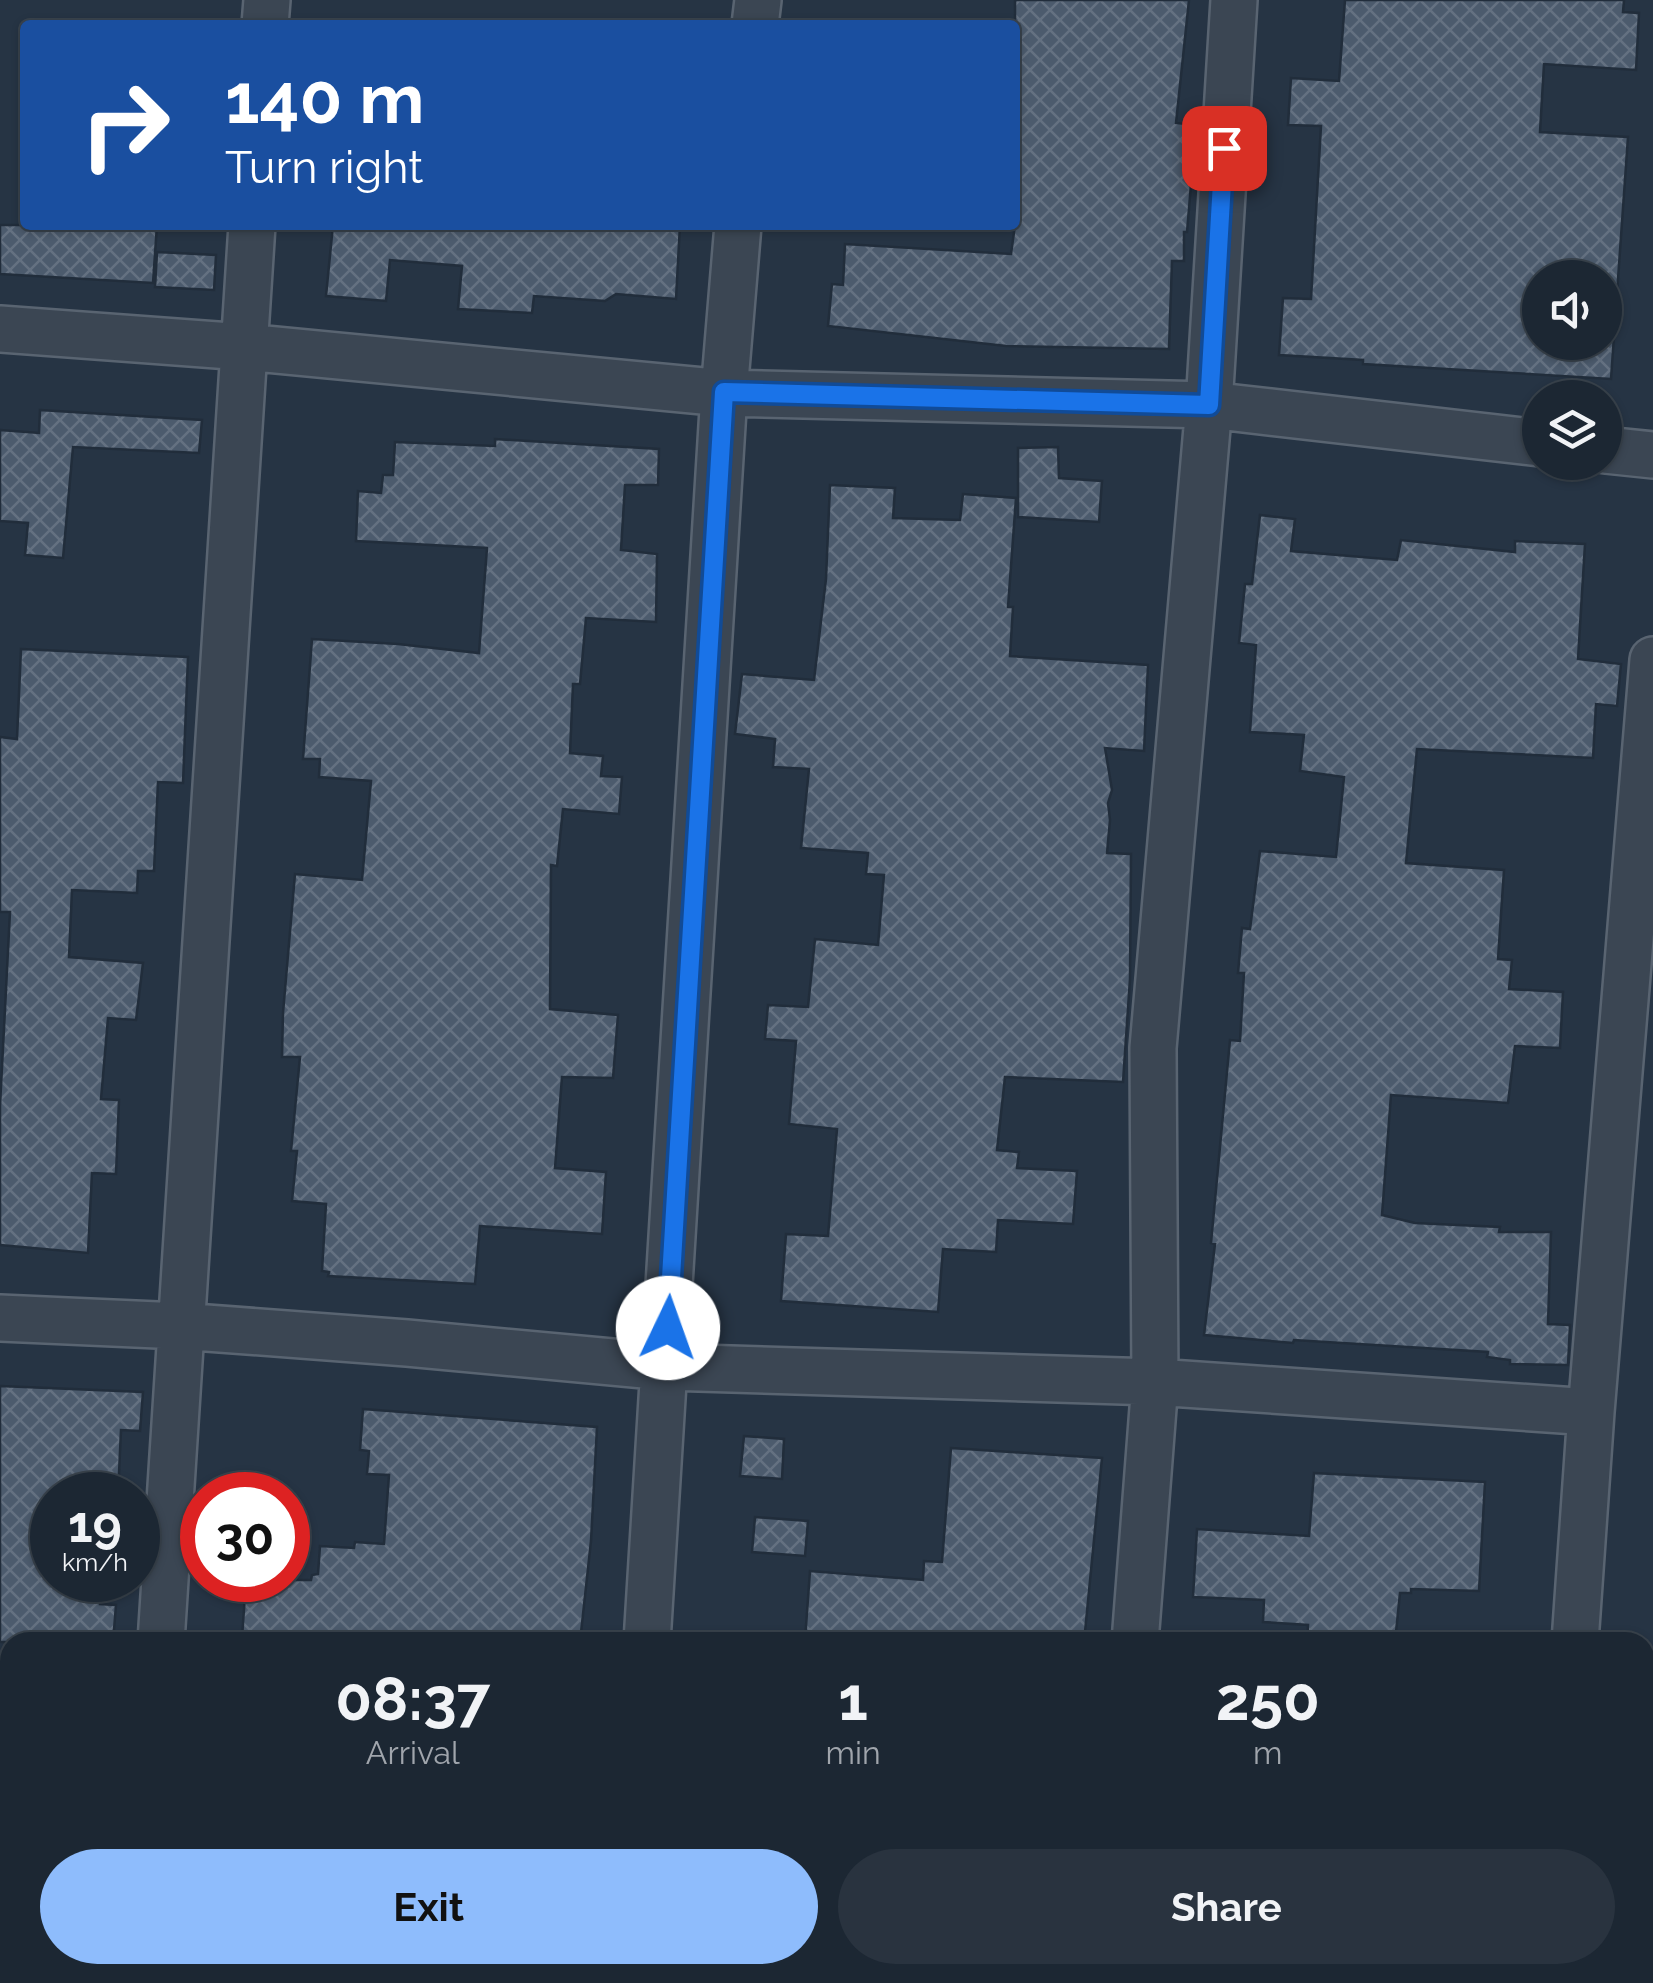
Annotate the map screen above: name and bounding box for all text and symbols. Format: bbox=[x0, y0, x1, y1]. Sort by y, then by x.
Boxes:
text: 140 m bbox=[225, 57, 425, 139]
icon: right bbox=[60, 60, 190, 190]
pin bbox=[1182, 106, 1267, 191]
icon: arrive bbox=[1197, 121, 1252, 176]
text: Turn right bbox=[225, 141, 423, 194]
map controls bbox=[1522, 260, 1622, 480]
button: sound bbox=[1522, 260, 1622, 360]
button: layers bbox=[1522, 380, 1622, 480]
position arrow bbox=[616, 1276, 720, 1380]
speed limit sign: 30 bbox=[180, 1472, 310, 1602]
text: 19 bbox=[68, 1495, 122, 1554]
text: km/h bbox=[62, 1547, 128, 1577]
text: 08:37 bbox=[335, 1664, 490, 1734]
text: 1 bbox=[838, 1664, 868, 1734]
text: 250 bbox=[1216, 1664, 1320, 1734]
text: Arrival bbox=[366, 1734, 460, 1771]
text: min bbox=[826, 1734, 881, 1771]
text: m bbox=[1253, 1734, 1282, 1771]
button: Exit bbox=[40, 1849, 818, 1964]
button: Share bbox=[838, 1849, 1615, 1964]

